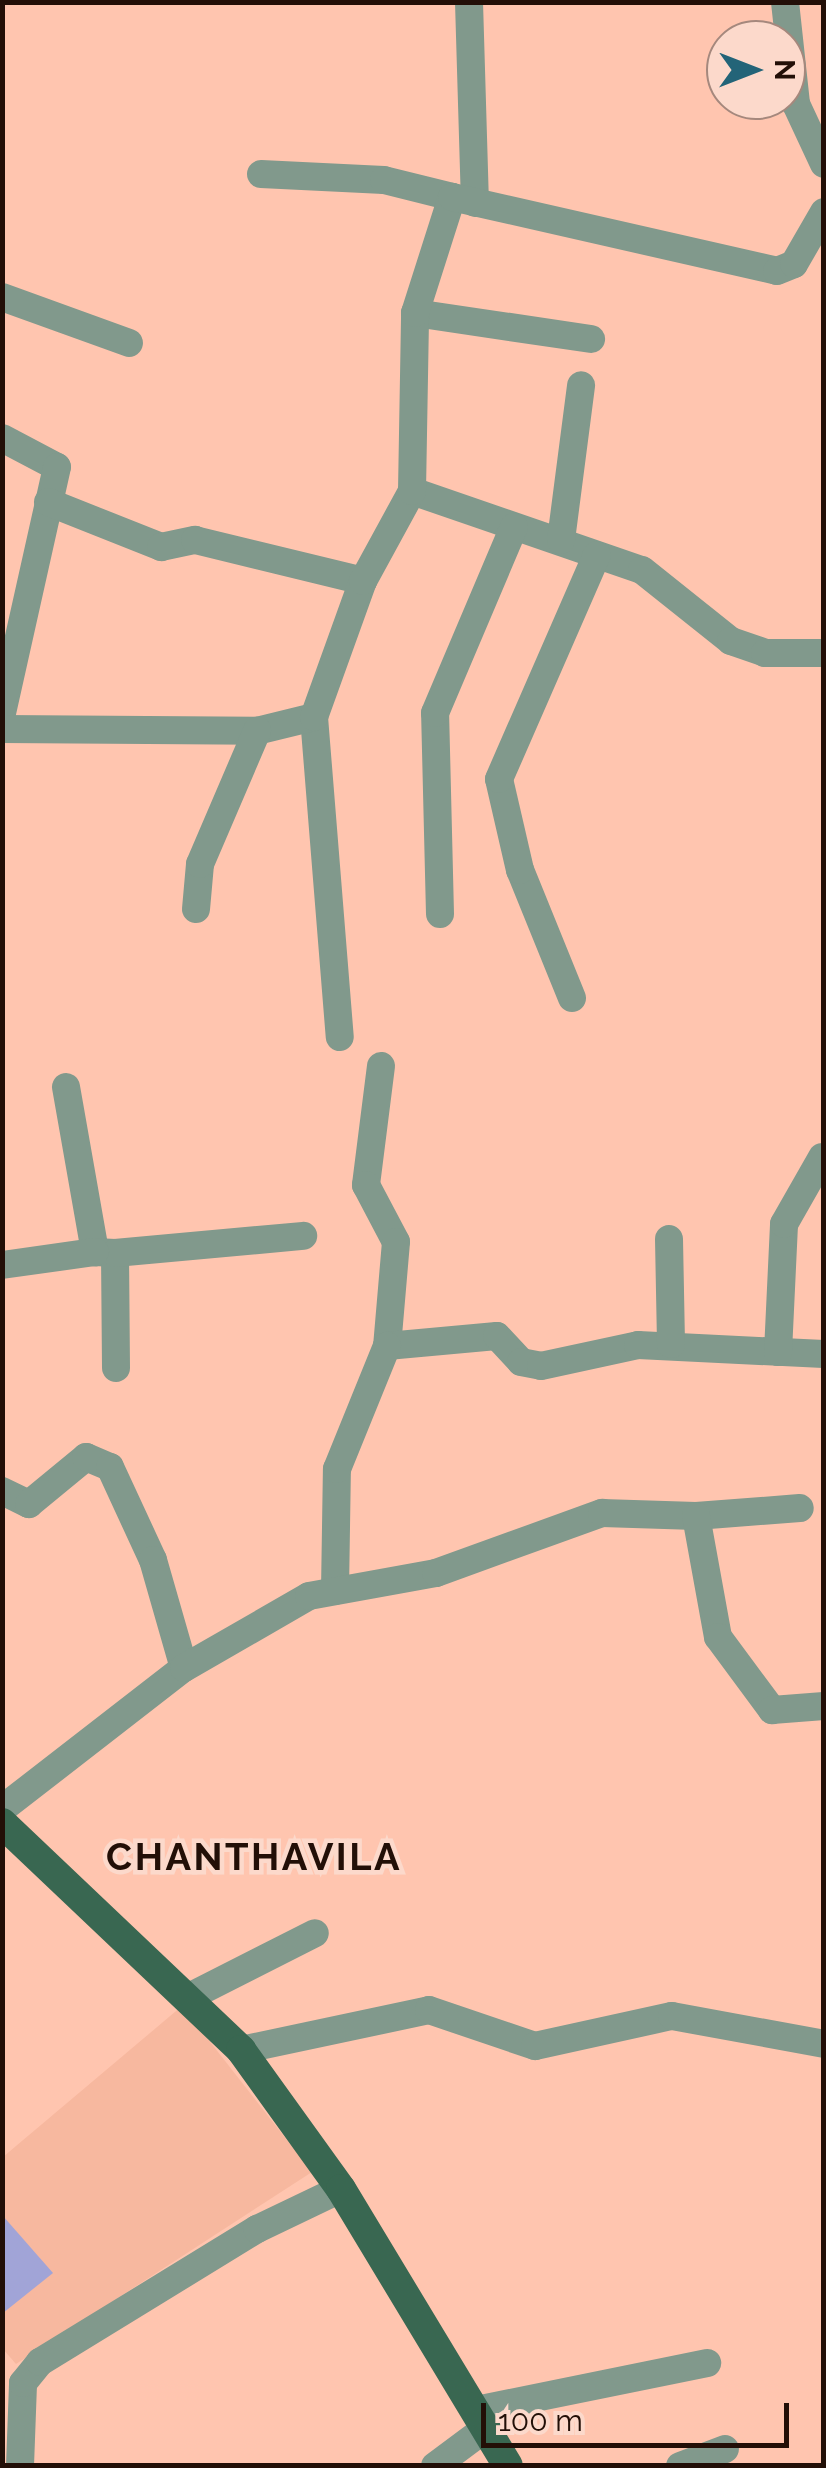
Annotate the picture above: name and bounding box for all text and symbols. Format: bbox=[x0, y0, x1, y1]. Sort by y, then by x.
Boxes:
north arrow bbox=[706, 20, 806, 120]
text: N bbox=[768, 59, 801, 81]
district label: CHANTHAVILA bbox=[106, 1834, 402, 1880]
scale bar bbox=[486, 2383, 794, 2445]
text: 100 m bbox=[498, 2403, 583, 2438]

